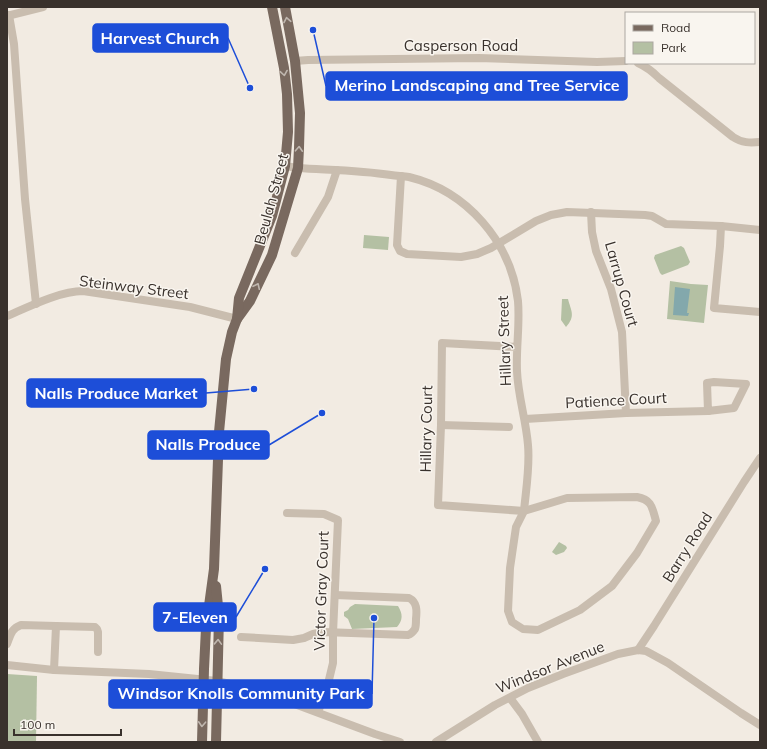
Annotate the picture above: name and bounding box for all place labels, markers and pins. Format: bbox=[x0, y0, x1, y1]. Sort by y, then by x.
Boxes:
callout: Harvest Church bbox=[93, 24, 228, 52]
callout: Merino Landscaping and Tree Service bbox=[326, 72, 627, 100]
callout: Nalls Produce Market bbox=[27, 379, 206, 407]
callout: Nalls Produce bbox=[148, 431, 269, 459]
callout: 7-Eleven bbox=[154, 603, 236, 631]
callout: Windsor Knolls Community Park bbox=[109, 680, 372, 708]

